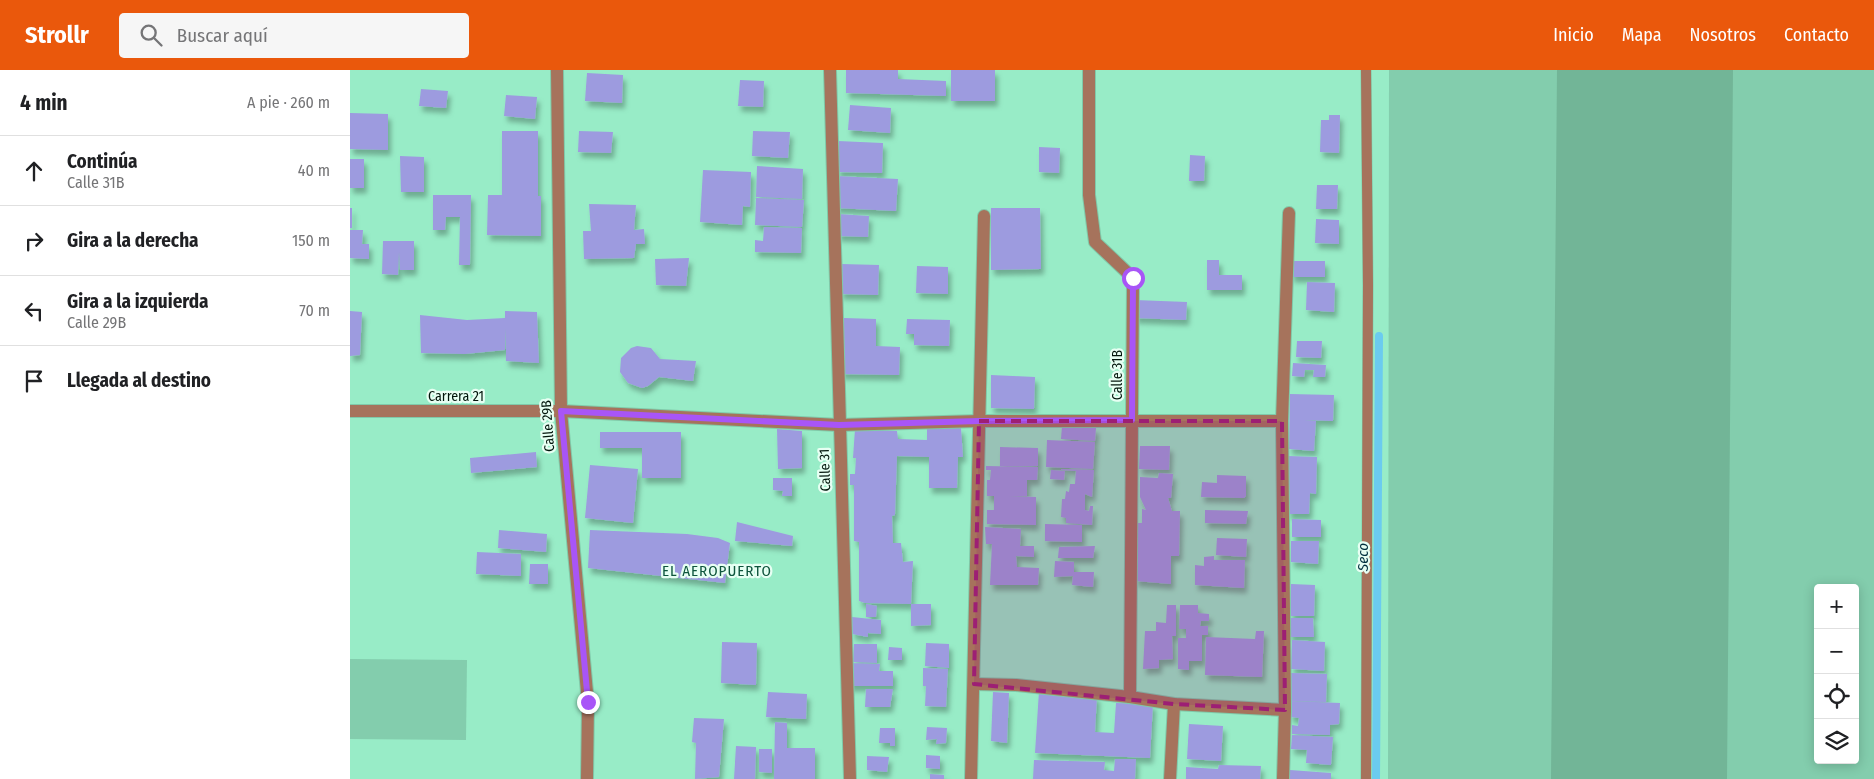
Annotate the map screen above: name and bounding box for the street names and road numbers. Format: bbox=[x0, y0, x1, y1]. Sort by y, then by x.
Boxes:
street label: Calle 31B bbox=[1109, 350, 1126, 400]
street label: Carrera 21 bbox=[428, 388, 484, 405]
street label: Calle 29B bbox=[538, 399, 558, 452]
street label: Calle 31 bbox=[816, 448, 834, 492]

